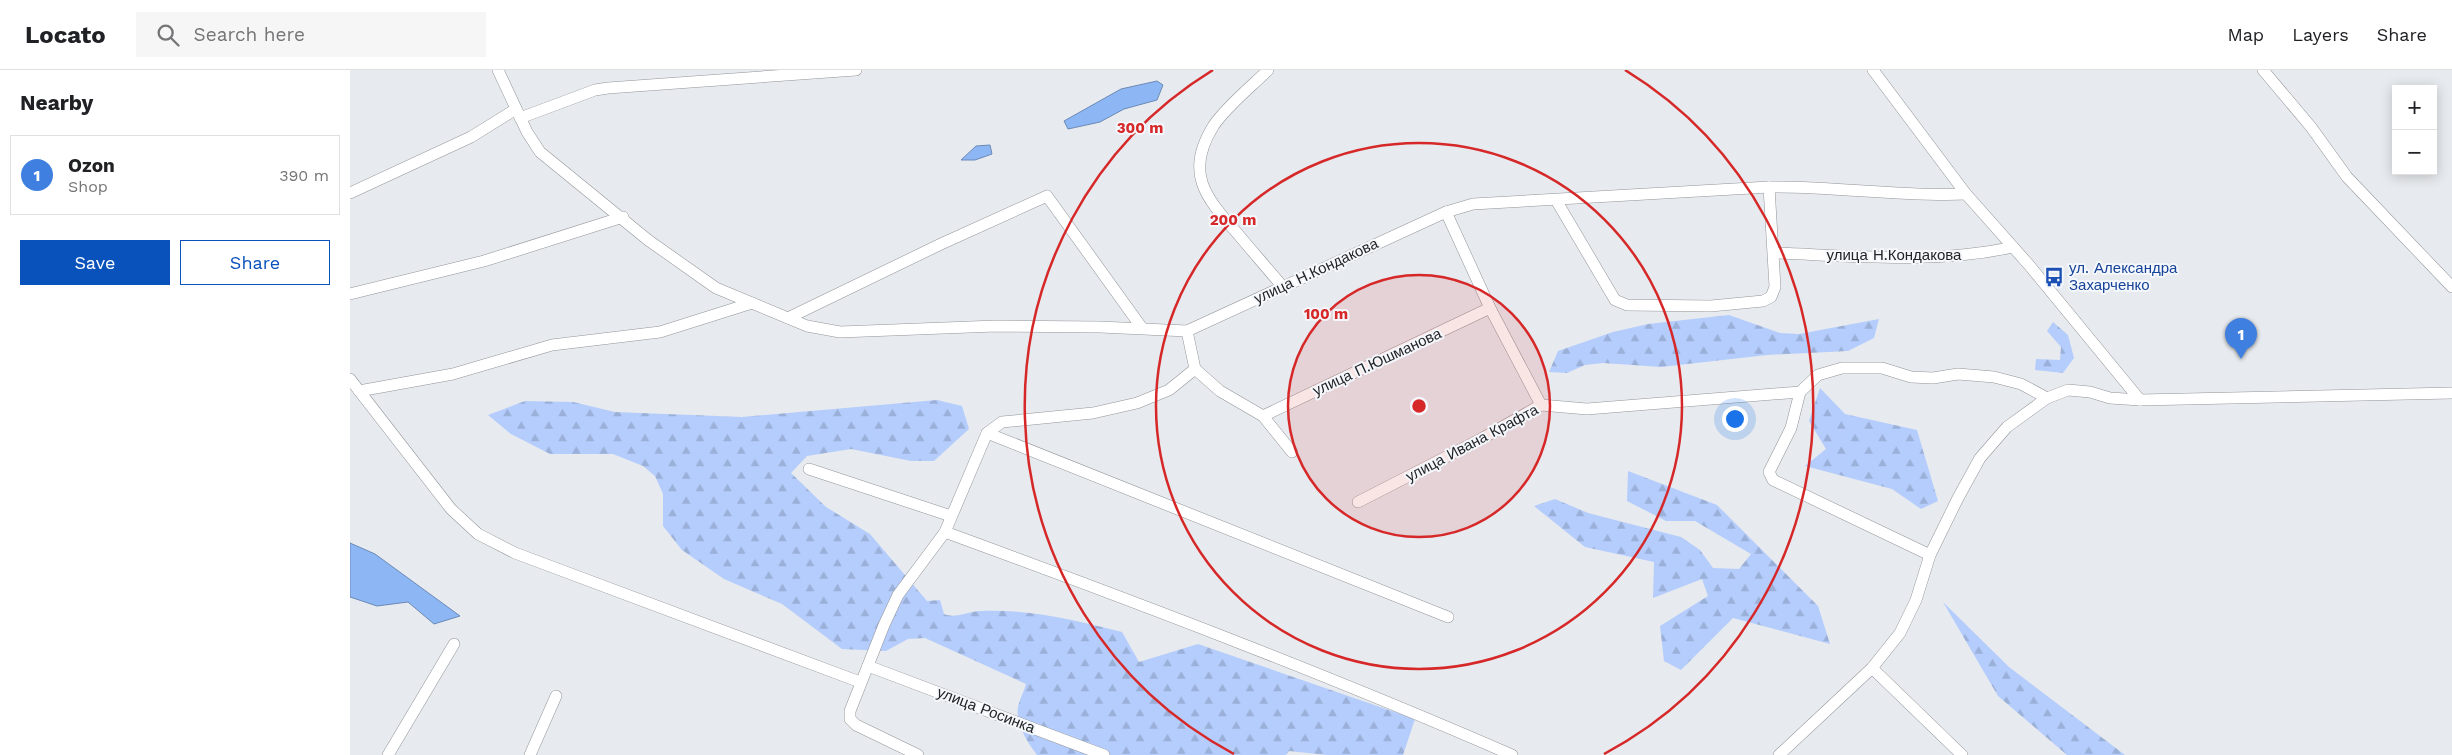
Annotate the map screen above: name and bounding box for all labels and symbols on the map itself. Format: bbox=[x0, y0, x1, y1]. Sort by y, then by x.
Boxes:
text: 300 m bbox=[1117, 119, 1163, 137]
text: 200 m bbox=[1210, 211, 1256, 229]
street label: улица Н.Кондакова bbox=[1251, 234, 1382, 308]
street label: улица Н.Кондакова bbox=[1827, 246, 1962, 264]
place label: ул. Александра Захарченко bbox=[2069, 259, 2178, 294]
bus stop icon: ул. Александра Захарченко bbox=[2043, 266, 2065, 288]
text: 100 m bbox=[1304, 305, 1348, 323]
pin: 1 bbox=[2225, 318, 2257, 359]
street label: улица П.Юшманова bbox=[1310, 324, 1445, 400]
centre of rings bbox=[1410, 397, 1428, 415]
street label: улица Ивана Крафта bbox=[1403, 400, 1542, 486]
your location bbox=[1722, 406, 1748, 432]
street label: улица Росинка bbox=[934, 683, 1038, 737]

